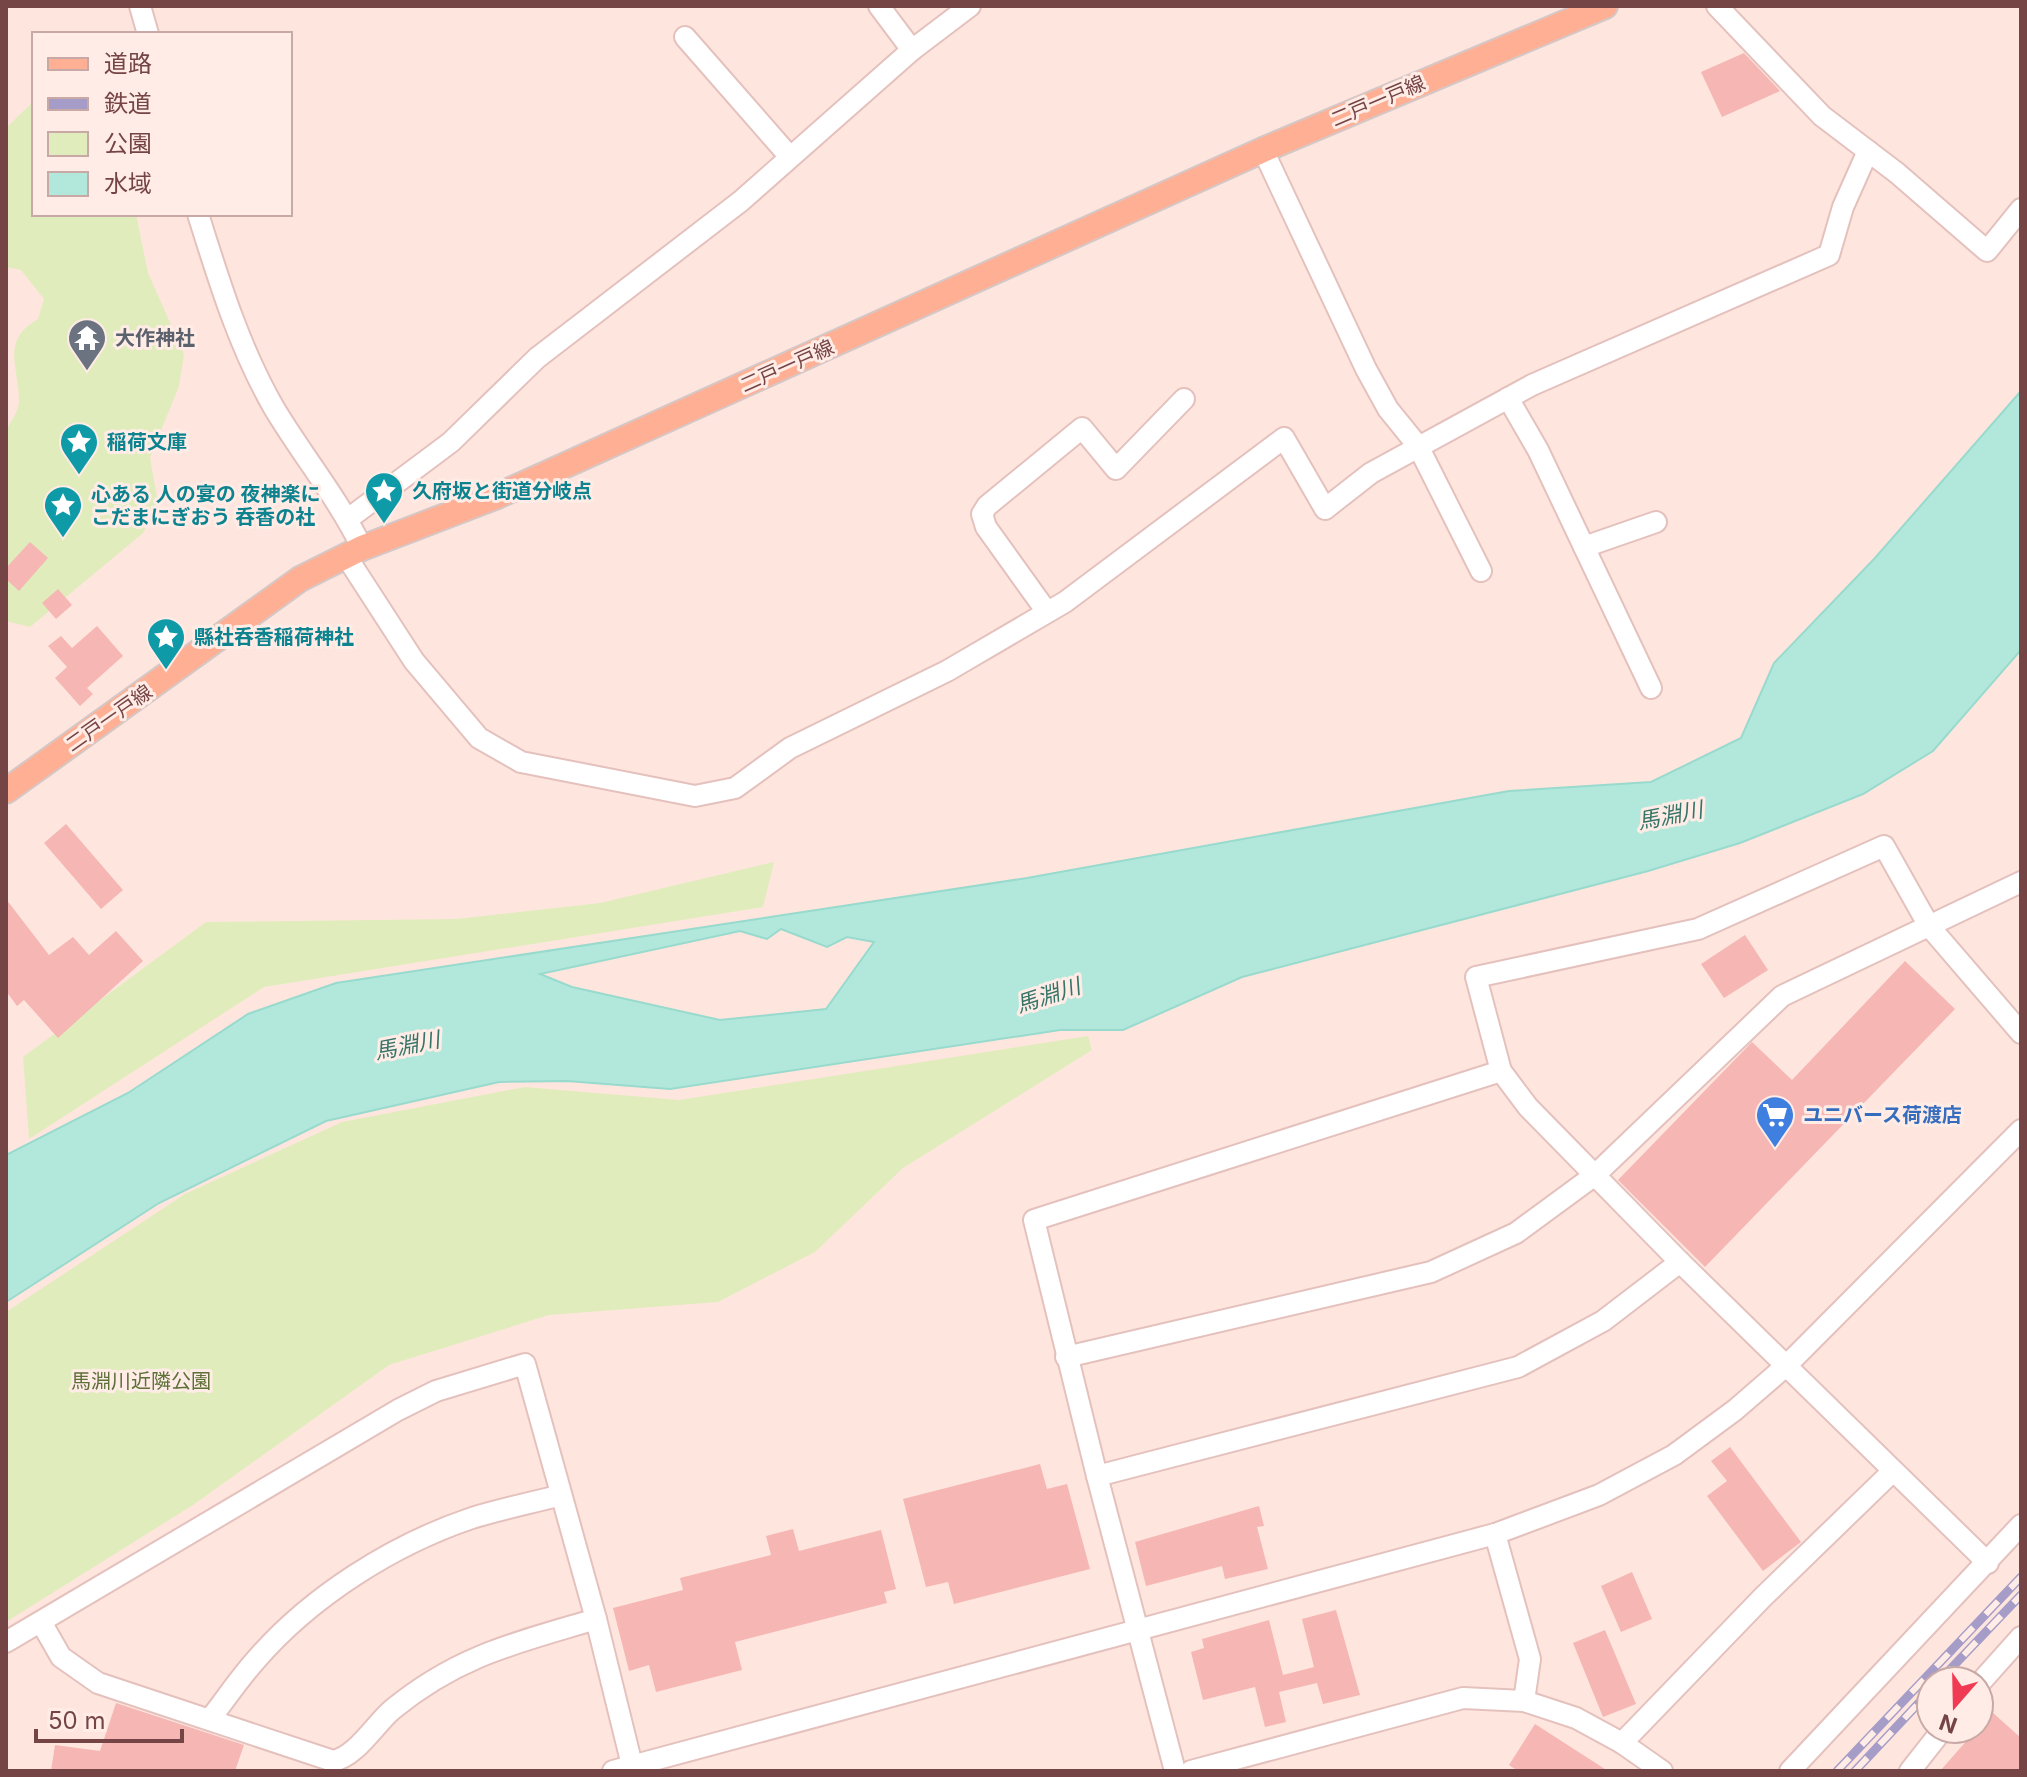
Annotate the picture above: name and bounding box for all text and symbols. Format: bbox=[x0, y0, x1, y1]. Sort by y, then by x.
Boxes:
legend bbox=[32, 32, 292, 216]
text: 道路 bbox=[104, 49, 152, 78]
street label: 二戸一戸線 bbox=[1327, 70, 1429, 132]
text: 鉄道 bbox=[104, 89, 152, 118]
text: 公園 bbox=[104, 129, 152, 158]
text: 水域 bbox=[104, 169, 152, 198]
temple icon: 大作神社 bbox=[66, 317, 108, 372]
place label: 大作神社 bbox=[115, 326, 195, 350]
street label: 二戸一戸線 bbox=[736, 335, 838, 397]
place icon: 稲荷文庫 bbox=[58, 421, 100, 476]
place label: 稲荷文庫 bbox=[107, 430, 187, 454]
place icon: 久府坂と街道分岐点 bbox=[363, 470, 405, 525]
place label: 久府坂と街道分岐点 bbox=[412, 479, 592, 503]
place label: 心ある 人の宴の 夜神楽に こだまにぎおう 呑香の社 bbox=[91, 482, 320, 529]
place icon: 心ある 人の宴の 夜神楽に こだまにぎおう 呑香の社 bbox=[42, 484, 84, 539]
place icon: 縣社呑香稲荷神社 bbox=[145, 616, 187, 671]
place label: 縣社呑香稲荷神社 bbox=[194, 625, 354, 649]
street label: 二戸一戸線 bbox=[61, 679, 157, 757]
water label: 馬淵川 bbox=[1635, 796, 1707, 834]
water label: 馬淵川 bbox=[1013, 972, 1085, 1018]
water label: 馬淵川 bbox=[372, 1026, 444, 1064]
supermarket icon: ユニバース荷渡店 bbox=[1754, 1094, 1796, 1149]
place label: ユニバース荷渡店 bbox=[1803, 1103, 1962, 1127]
park label: 馬淵川近隣公園 bbox=[71, 1369, 211, 1393]
north arrow bbox=[1915, 1665, 1995, 1745]
scale bar bbox=[36, 1693, 182, 1743]
text: 50 m bbox=[48, 1706, 106, 1735]
text: N bbox=[1936, 1709, 1960, 1739]

